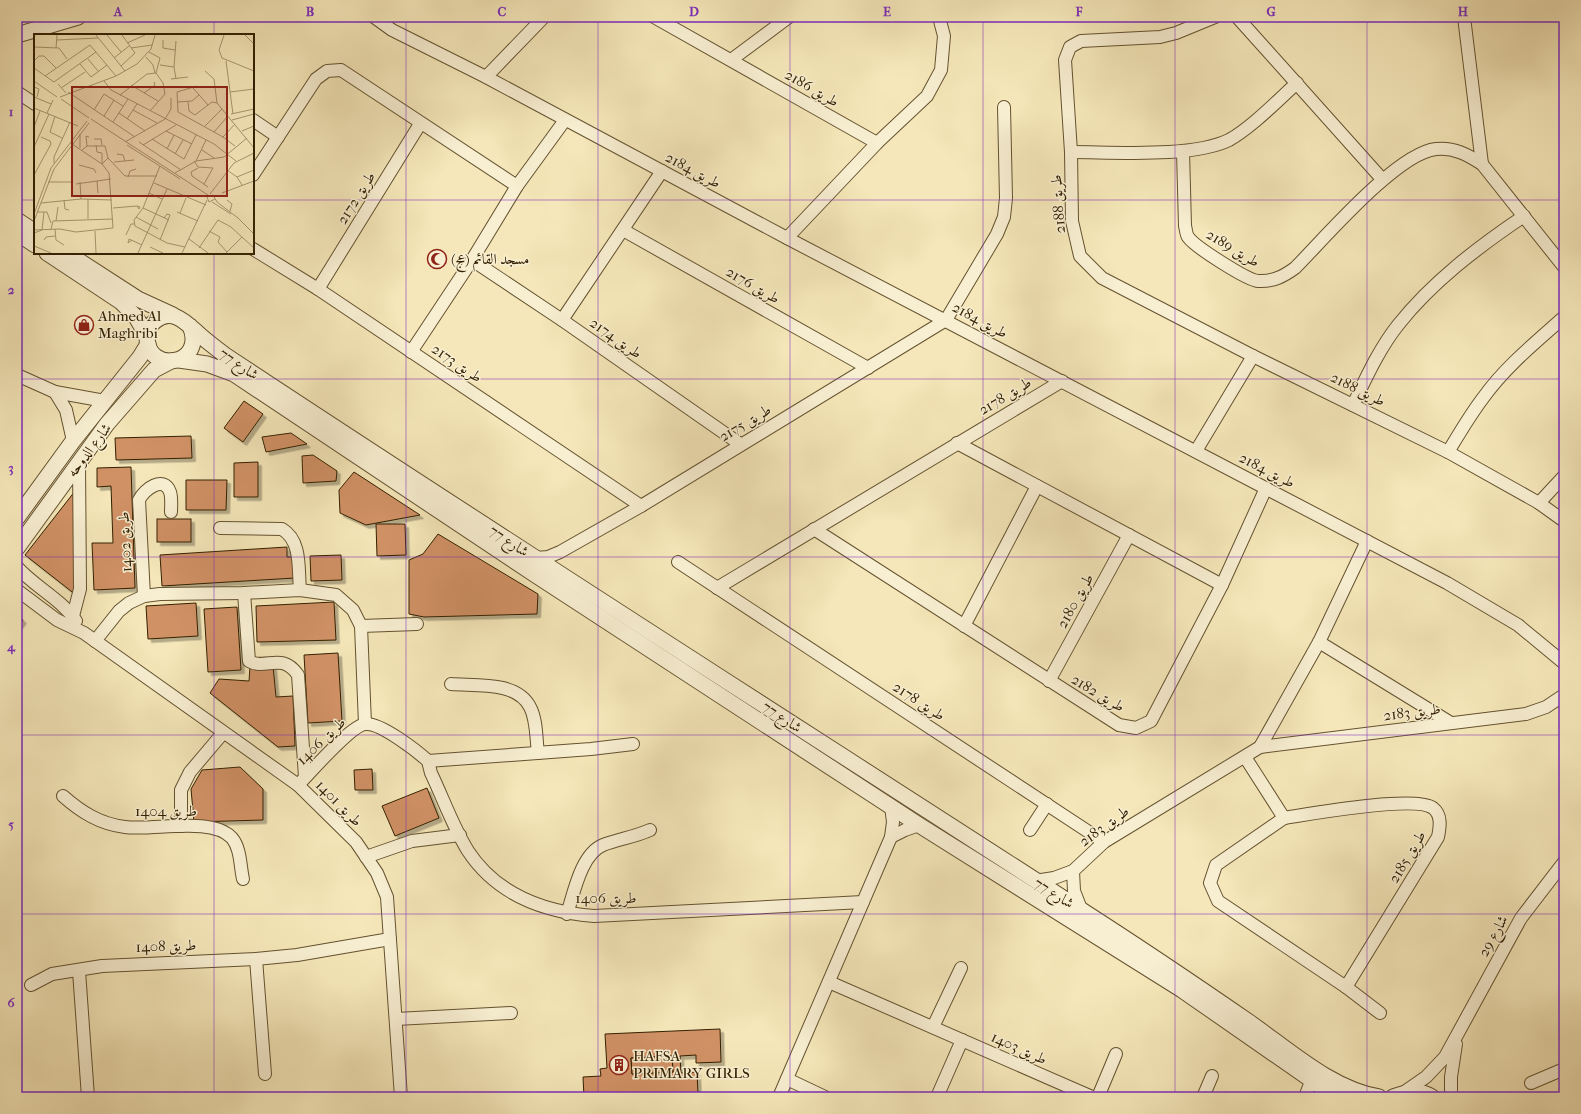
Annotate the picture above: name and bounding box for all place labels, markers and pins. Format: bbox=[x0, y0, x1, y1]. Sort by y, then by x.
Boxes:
mosque icon: مسجد القائم (عج) bbox=[426, 248, 448, 270]
place label: مسجد القائم (عج) bbox=[451, 250, 529, 273]
place label: Ahmed Al Maghribi bbox=[97, 307, 161, 342]
shop icon: Ahmed Al Maghribi bbox=[73, 314, 95, 336]
place label: HAFSA PRIMARY GIRLS bbox=[633, 1047, 750, 1082]
building icon: HAFSA PRIMARY GIRLS bbox=[608, 1054, 630, 1076]

